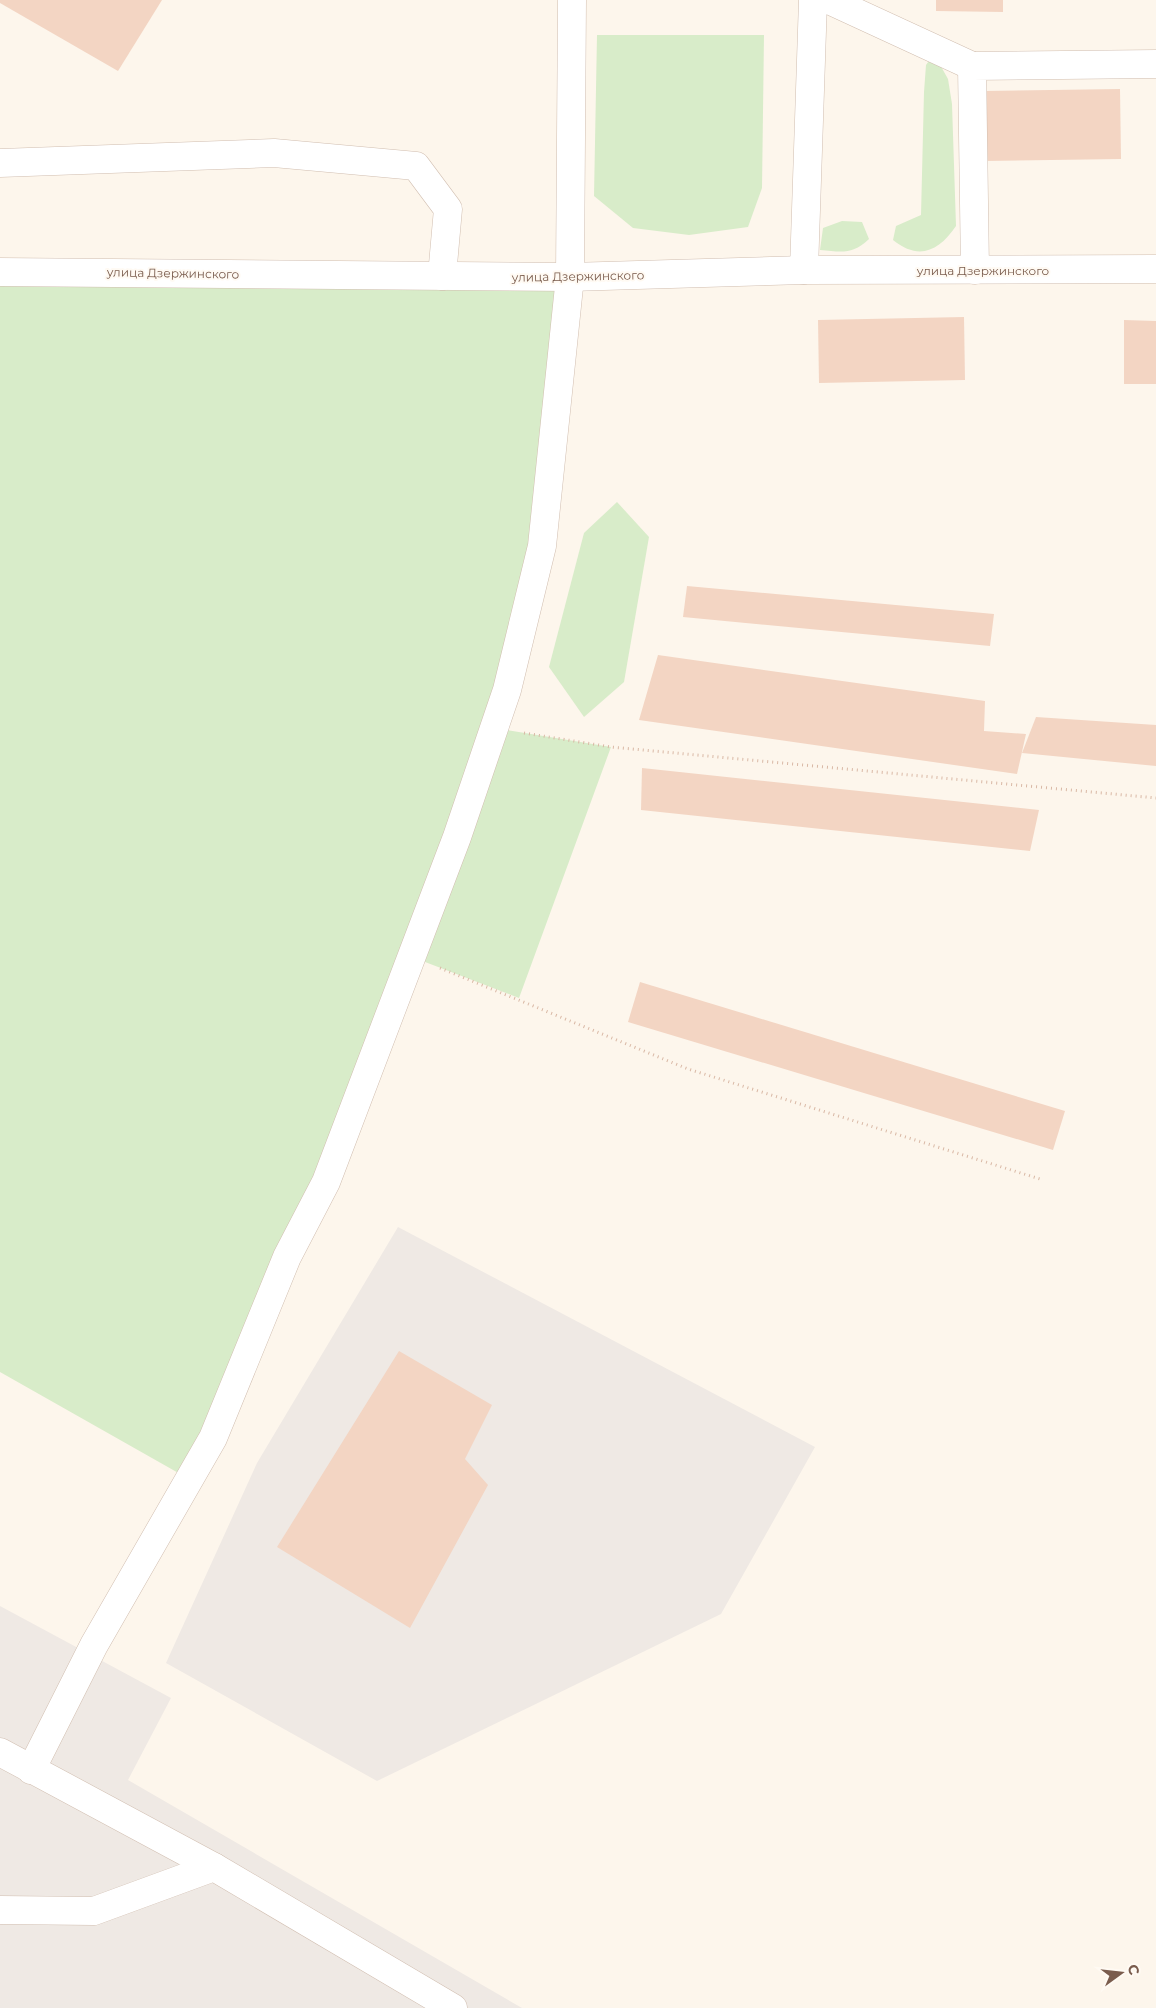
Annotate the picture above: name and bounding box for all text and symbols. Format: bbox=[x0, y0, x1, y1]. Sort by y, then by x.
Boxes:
street label: улица Дзержинского bbox=[916, 263, 1050, 278]
street label: улица Дзержинского bbox=[106, 264, 240, 282]
street label: улица Дзержинского bbox=[511, 267, 645, 285]
north arrow bbox=[1096, 1948, 1146, 1998]
text: С bbox=[1124, 1962, 1144, 1977]

